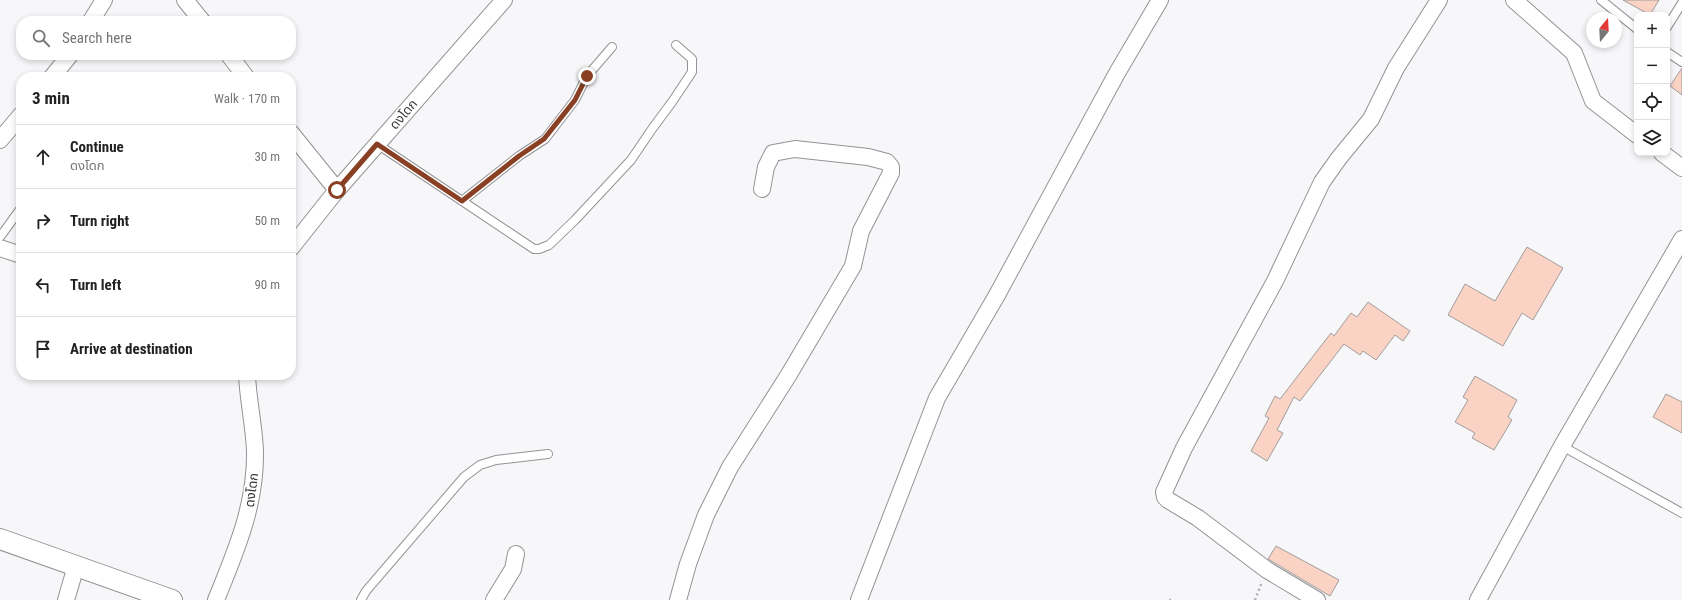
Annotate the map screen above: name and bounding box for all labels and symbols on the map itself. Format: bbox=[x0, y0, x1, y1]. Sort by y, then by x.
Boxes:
north arrow bbox=[1586, 12, 1622, 48]
route end bbox=[578, 67, 596, 85]
street label: ดงโดก bbox=[386, 96, 420, 132]
route start bbox=[328, 181, 346, 199]
street label: ดงโดก bbox=[242, 472, 261, 508]

